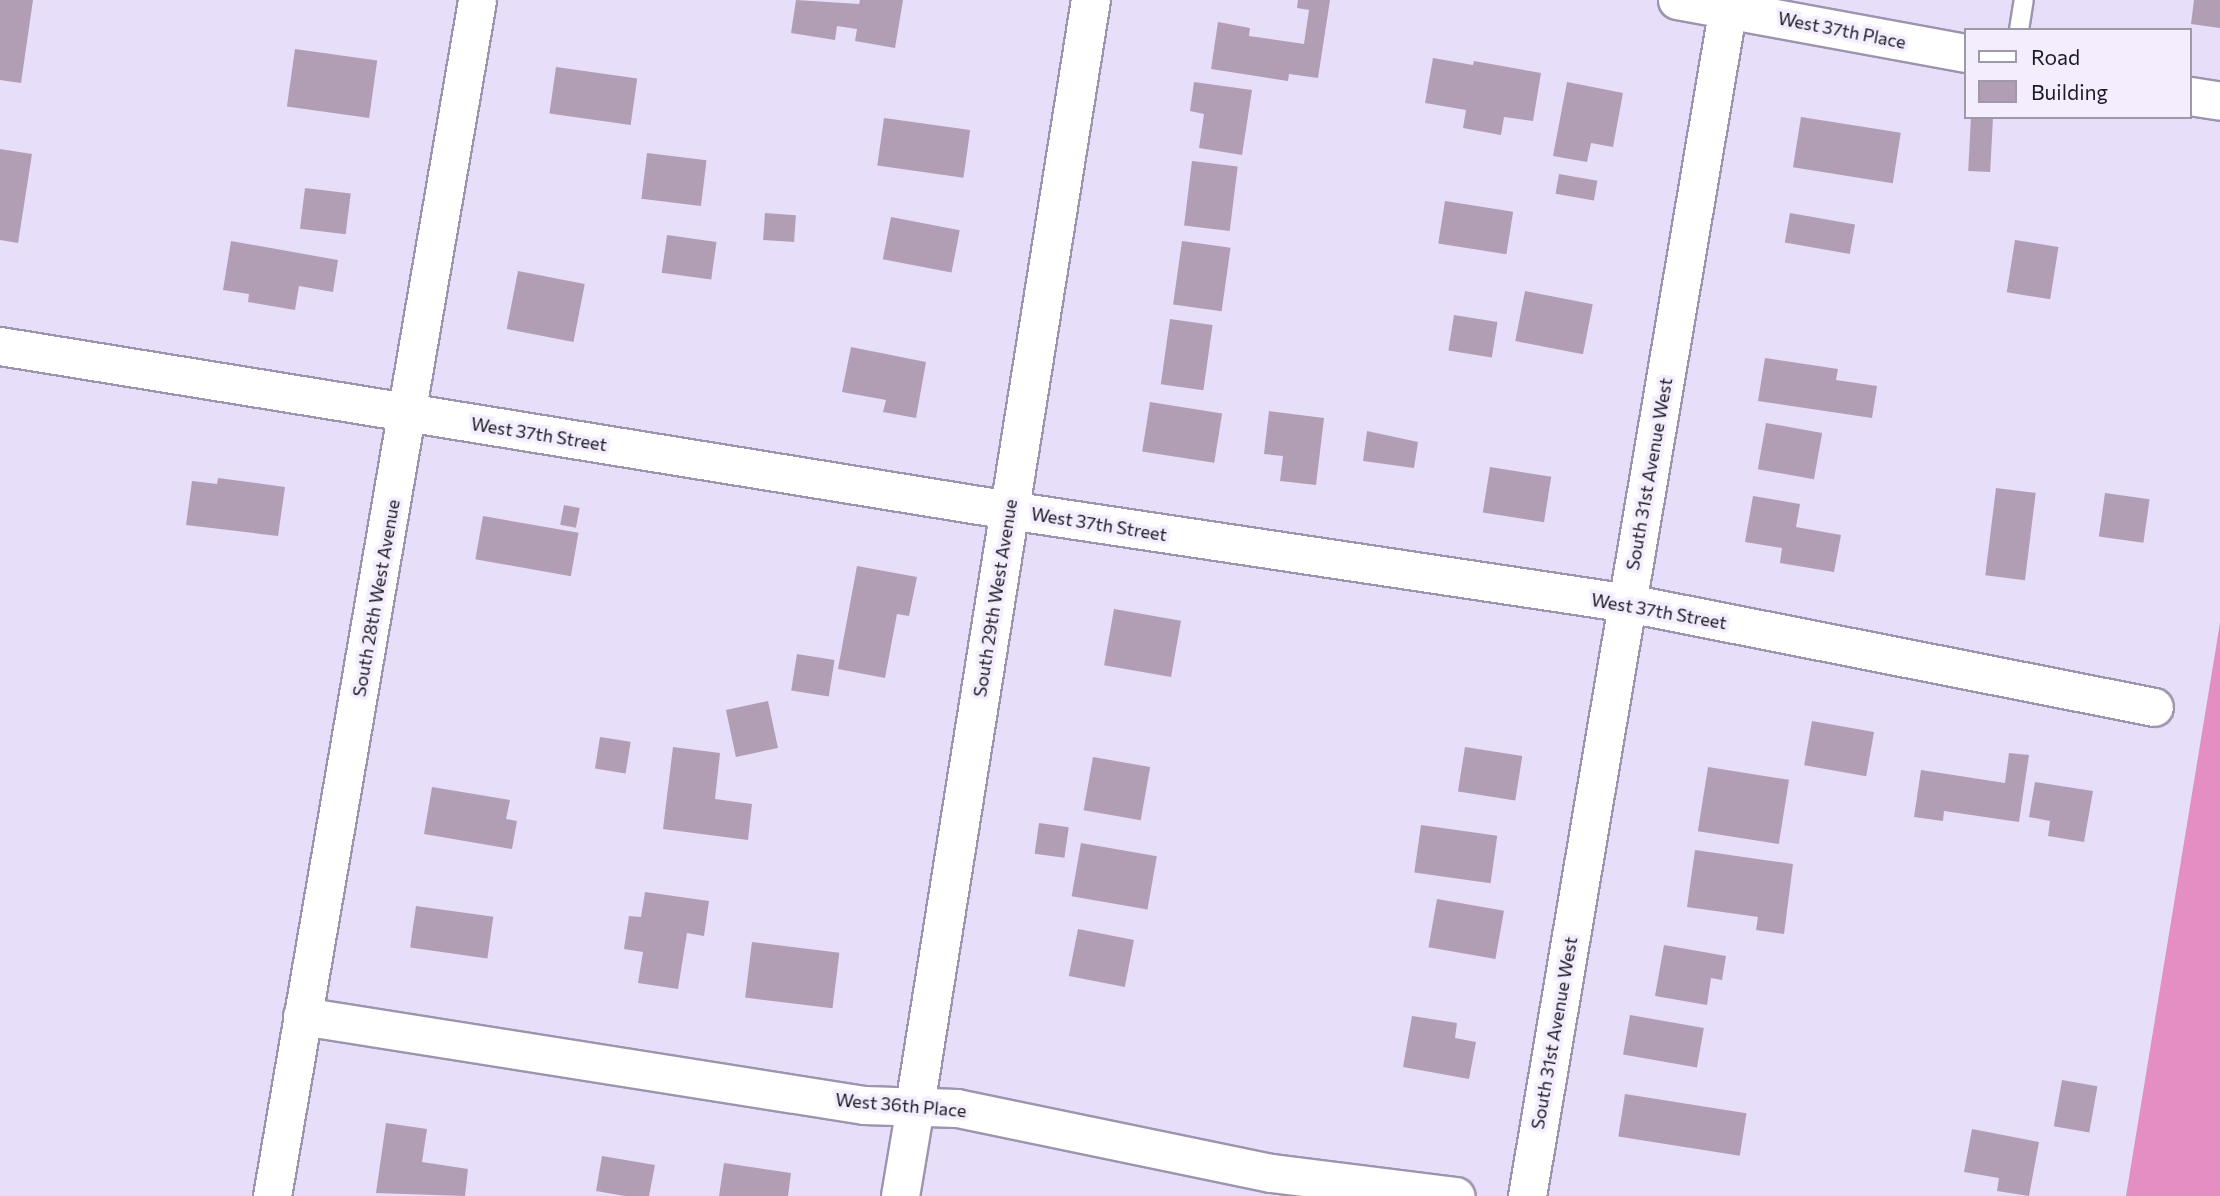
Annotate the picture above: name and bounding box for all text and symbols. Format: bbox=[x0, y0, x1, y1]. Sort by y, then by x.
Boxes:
street label: West 37th Place bbox=[1776, 7, 1908, 53]
legend bbox=[1965, 28, 2192, 119]
text: Road bbox=[2031, 44, 2080, 69]
text: Building bbox=[2031, 79, 2108, 104]
street label: South 31st Avenue West bbox=[1621, 376, 1677, 572]
street label: West 37th Street bbox=[470, 413, 608, 455]
street label: South 28th West Avenue bbox=[348, 498, 404, 698]
street label: South 29th West Avenue bbox=[969, 498, 1021, 698]
street label: West 37th Street bbox=[1030, 503, 1168, 545]
street label: West 37th Street bbox=[1590, 588, 1728, 634]
street label: South 31st Avenue West bbox=[1526, 935, 1582, 1131]
street label: West 36th Place bbox=[835, 1089, 967, 1121]

